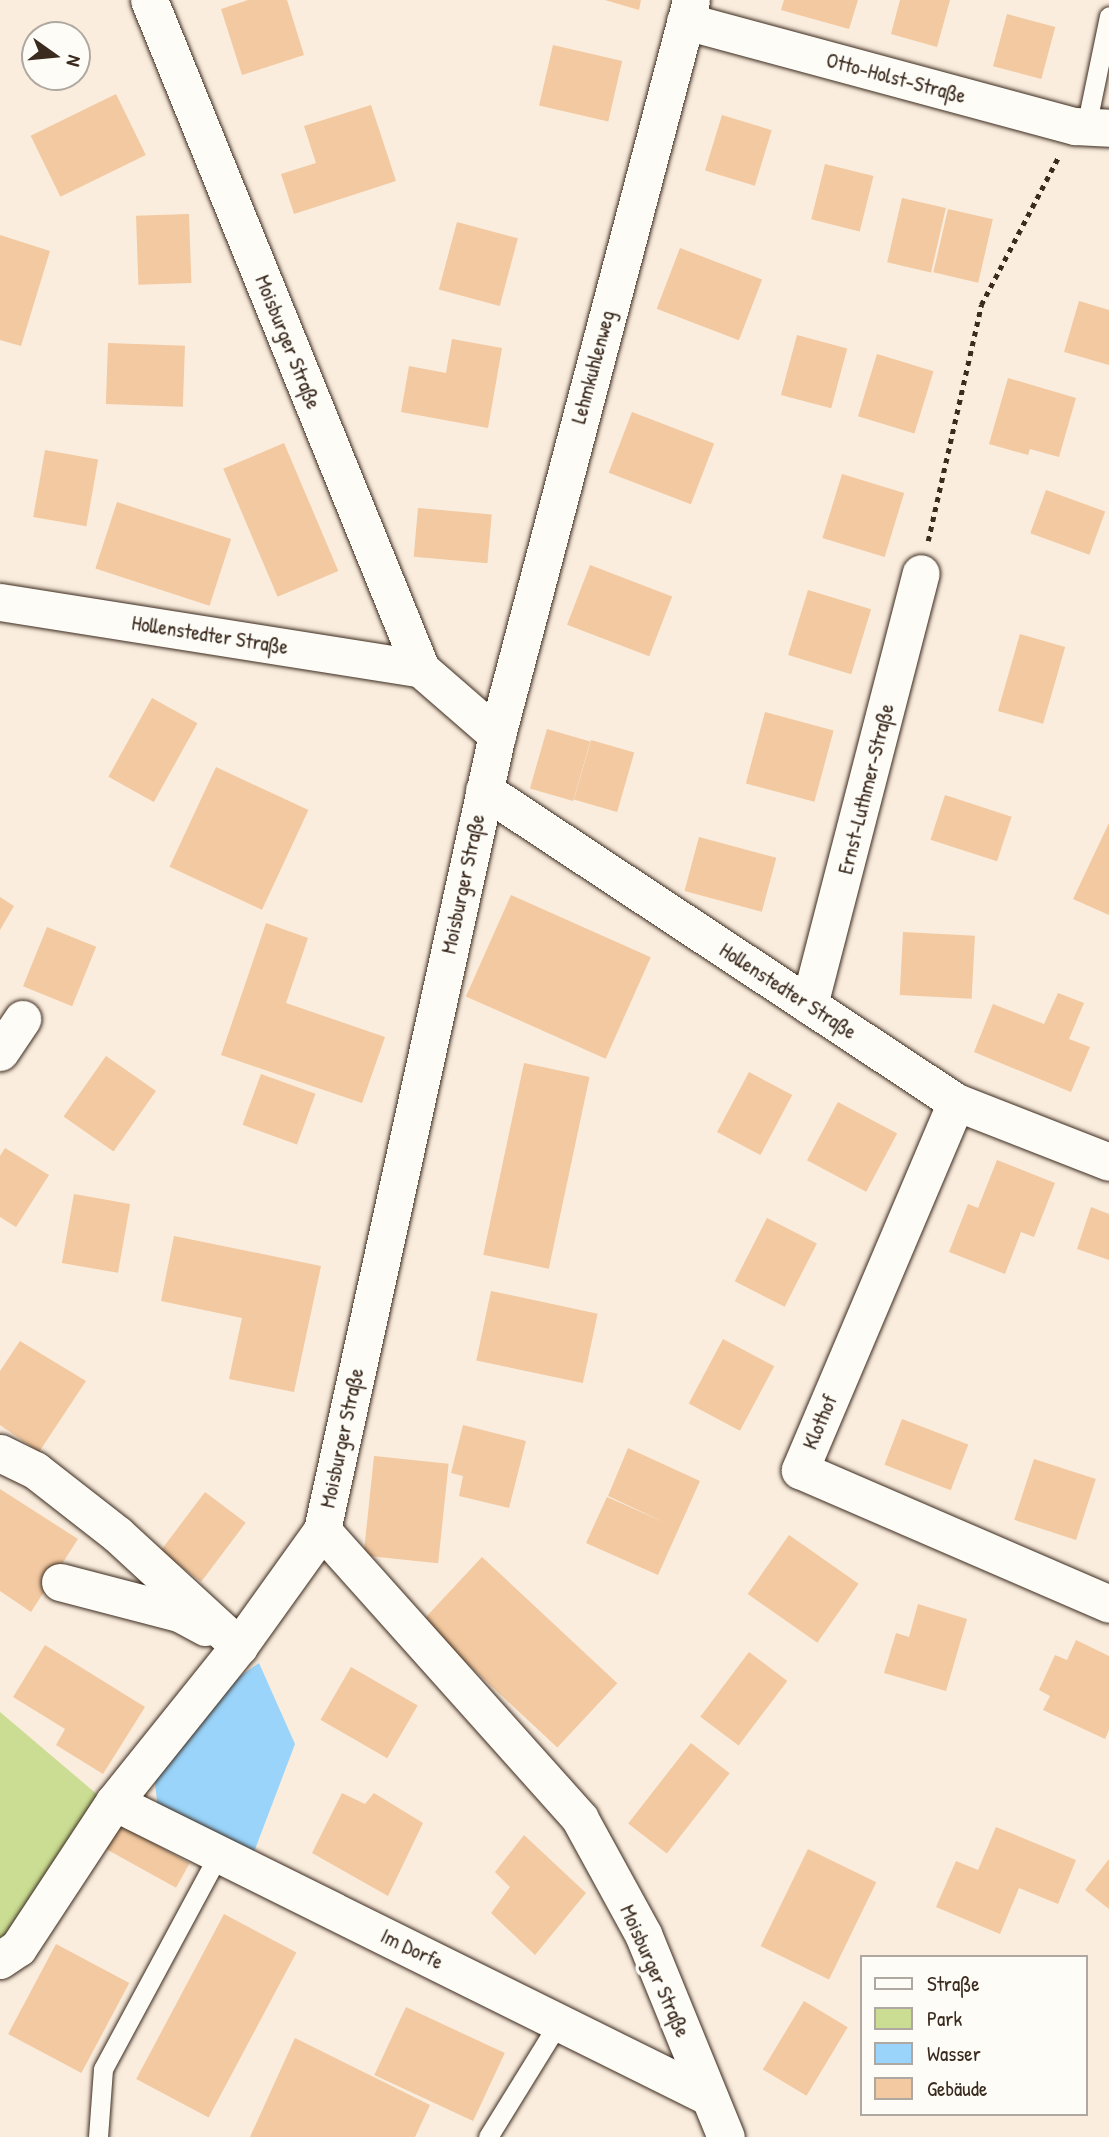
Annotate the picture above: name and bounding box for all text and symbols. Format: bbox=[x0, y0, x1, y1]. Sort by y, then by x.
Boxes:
north arrow bbox=[21, 21, 91, 91]
street label: Otto-Holst-Straße bbox=[823, 47, 969, 109]
text: N bbox=[60, 53, 88, 69]
street label: Moisburger Straße bbox=[250, 271, 326, 413]
street label: Lehmkuhlenweg bbox=[566, 308, 620, 426]
street label: Hollenstedter Straße bbox=[130, 610, 290, 660]
street label: Ernst-Luthmer-Straße bbox=[833, 701, 899, 877]
street label: Moisburger Straße bbox=[436, 812, 490, 956]
street label: Hollenstedter Straße bbox=[715, 937, 861, 1045]
street label: Moisburger Straße bbox=[315, 1366, 369, 1510]
street label: Klothof bbox=[797, 1391, 843, 1453]
street label: Moisburger Straße bbox=[615, 1901, 695, 2041]
street label: Im Dorfe bbox=[377, 1923, 447, 1975]
legend bbox=[860, 1955, 1088, 2116]
text: Straße bbox=[927, 1969, 980, 1998]
text: Park bbox=[927, 2004, 962, 2033]
text: Wasser bbox=[927, 2039, 981, 2068]
text: Gebäude bbox=[927, 2074, 987, 2103]

